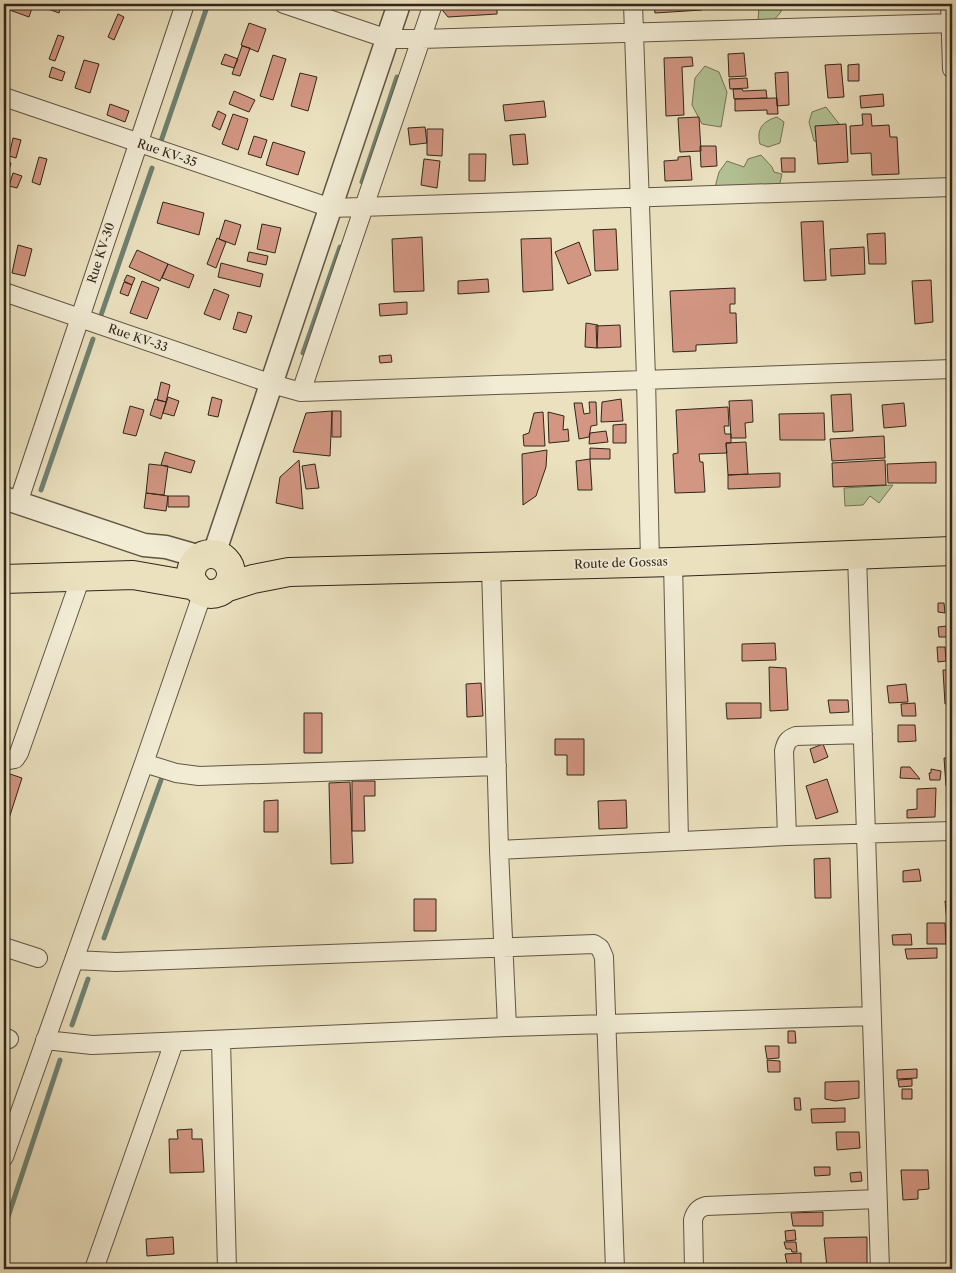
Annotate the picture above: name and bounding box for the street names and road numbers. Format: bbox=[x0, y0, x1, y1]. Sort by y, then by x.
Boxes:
street label: Rue KV-35 bbox=[135, 135, 199, 170]
street label: Rue KV-30 bbox=[84, 220, 117, 285]
street label: Rue KV-33 bbox=[106, 320, 170, 355]
street label: Route de Gossas bbox=[574, 553, 668, 572]

